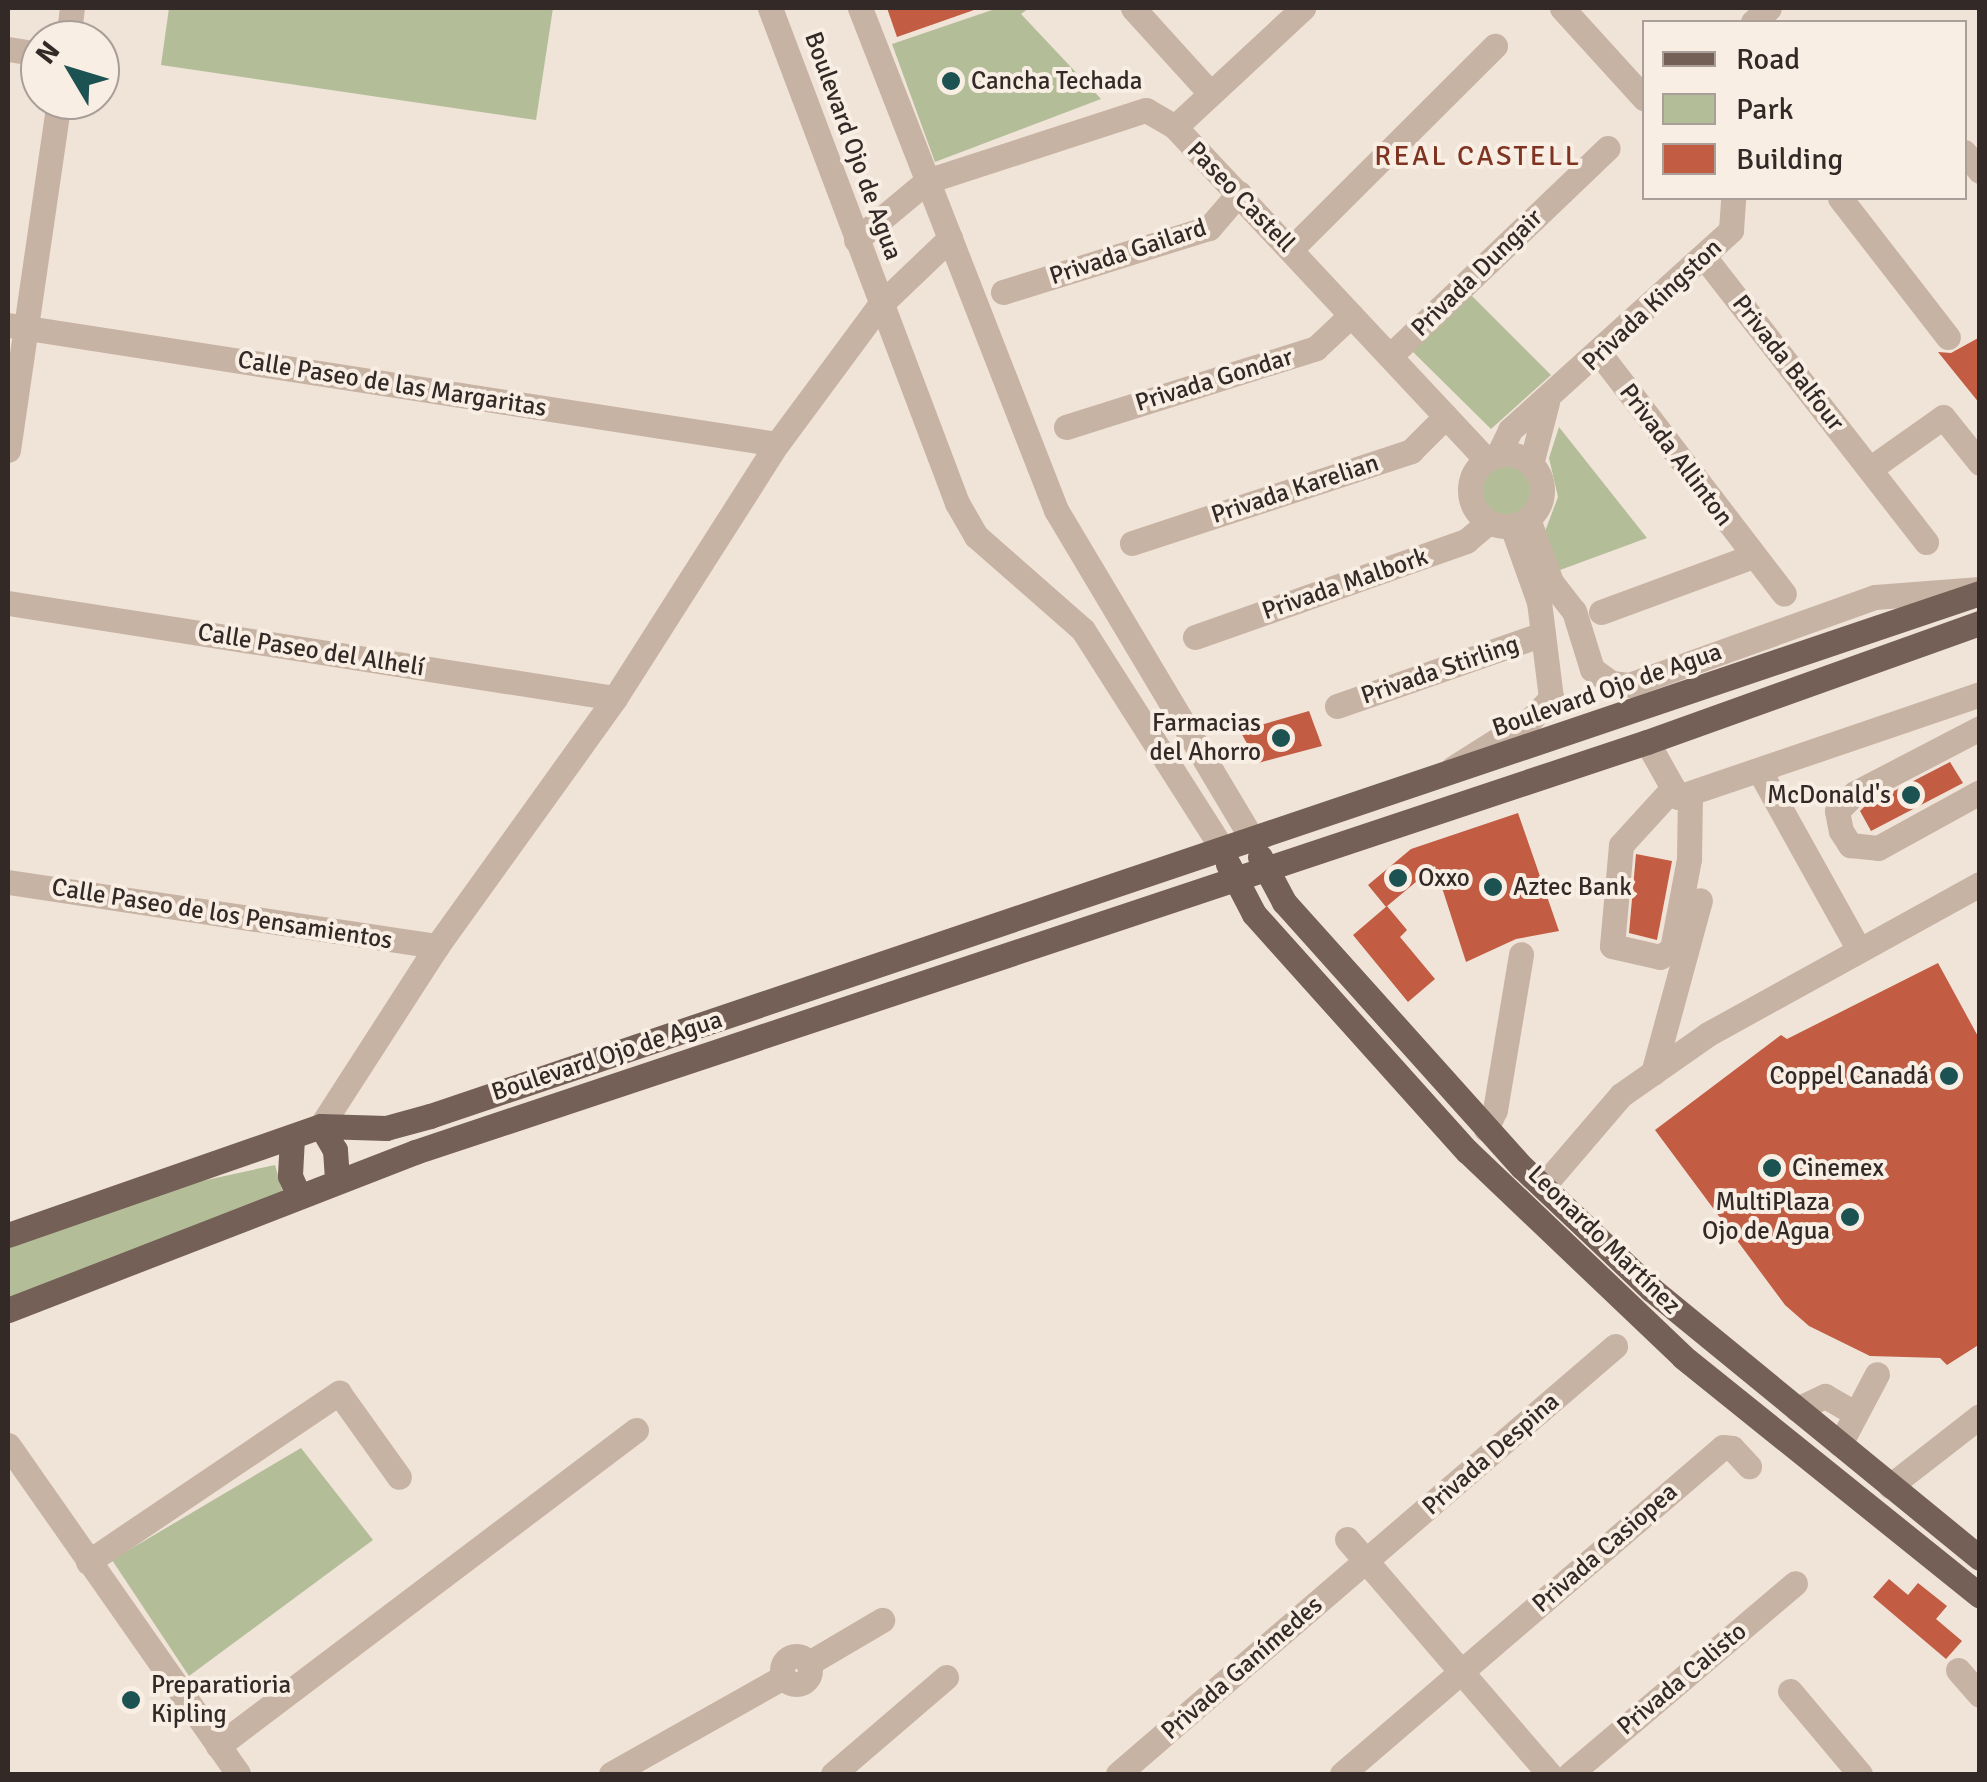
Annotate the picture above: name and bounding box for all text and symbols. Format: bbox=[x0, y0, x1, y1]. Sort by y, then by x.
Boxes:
north arrow bbox=[20, 20, 120, 120]
legend bbox=[1642, 20, 1967, 200]
street label: Boulevard Ojo de Agua bbox=[798, 28, 908, 264]
text: N bbox=[29, 35, 67, 71]
text: Road bbox=[1736, 41, 1800, 78]
place label: Cancha Techada bbox=[971, 66, 1142, 96]
marker: Cancha Techada bbox=[940, 70, 962, 92]
text: Park bbox=[1736, 91, 1794, 128]
street label: Paseo Castell bbox=[1181, 135, 1301, 259]
district label: REAL CASTELL bbox=[1374, 139, 1582, 173]
text: Building bbox=[1736, 141, 1843, 178]
street label: Privada Dungair bbox=[1405, 203, 1549, 343]
street label: Privada Gailard bbox=[1046, 213, 1210, 291]
street label: Privada Kingston bbox=[1576, 233, 1728, 377]
street label: Privada Balfour bbox=[1726, 289, 1850, 437]
street label: Privada Gondar bbox=[1132, 342, 1296, 418]
street label: Calle Paseo de las Margaritas bbox=[236, 345, 548, 423]
street label: Privada Allinton bbox=[1613, 378, 1739, 532]
street label: Privada Karelian bbox=[1207, 448, 1383, 530]
street label: Privada Malbork bbox=[1258, 542, 1432, 626]
street label: Calle Paseo del Alhelí bbox=[196, 617, 426, 683]
street label: Privada Stirling bbox=[1357, 629, 1523, 711]
street label: Boulevard Ojo de Agua bbox=[1488, 637, 1726, 743]
place label: Farmacias del Ahorro bbox=[1150, 709, 1261, 768]
marker: Farmacias del Ahorro bbox=[1270, 727, 1292, 749]
place label: McDonald's bbox=[1767, 780, 1891, 810]
marker: McDonald's bbox=[1900, 784, 1922, 806]
place label: Oxxo bbox=[1418, 863, 1470, 893]
marker: Oxxo bbox=[1387, 867, 1409, 889]
street label: Calle Paseo de los Pensamientos bbox=[50, 872, 394, 956]
place label: Aztec Bank bbox=[1513, 872, 1632, 902]
marker: Aztec Bank bbox=[1482, 876, 1504, 898]
street label: Boulevard Ojo de Agua bbox=[488, 1005, 726, 1107]
place label: Coppel Canadá bbox=[1770, 1061, 1929, 1091]
marker: Coppel Canadá bbox=[1938, 1065, 1960, 1087]
place label: Cinemex bbox=[1792, 1153, 1884, 1183]
marker: Cinemex bbox=[1761, 1157, 1783, 1179]
street label: Leonardo Martínez bbox=[1521, 1160, 1687, 1320]
place label: MultiPlaza Ojo de Agua bbox=[1702, 1188, 1830, 1247]
marker: MultiPlaza Ojo de Agua bbox=[1839, 1206, 1861, 1228]
street label: Privada Despina bbox=[1417, 1386, 1565, 1522]
street label: Privada Casiopea bbox=[1526, 1477, 1684, 1619]
street label: Privada Ganímedes bbox=[1155, 1590, 1329, 1746]
street label: Privada Calisto bbox=[1611, 1616, 1753, 1742]
place label: Preparatioria Kipling bbox=[151, 1671, 291, 1730]
marker: Preparatioria Kipling bbox=[120, 1689, 142, 1711]

